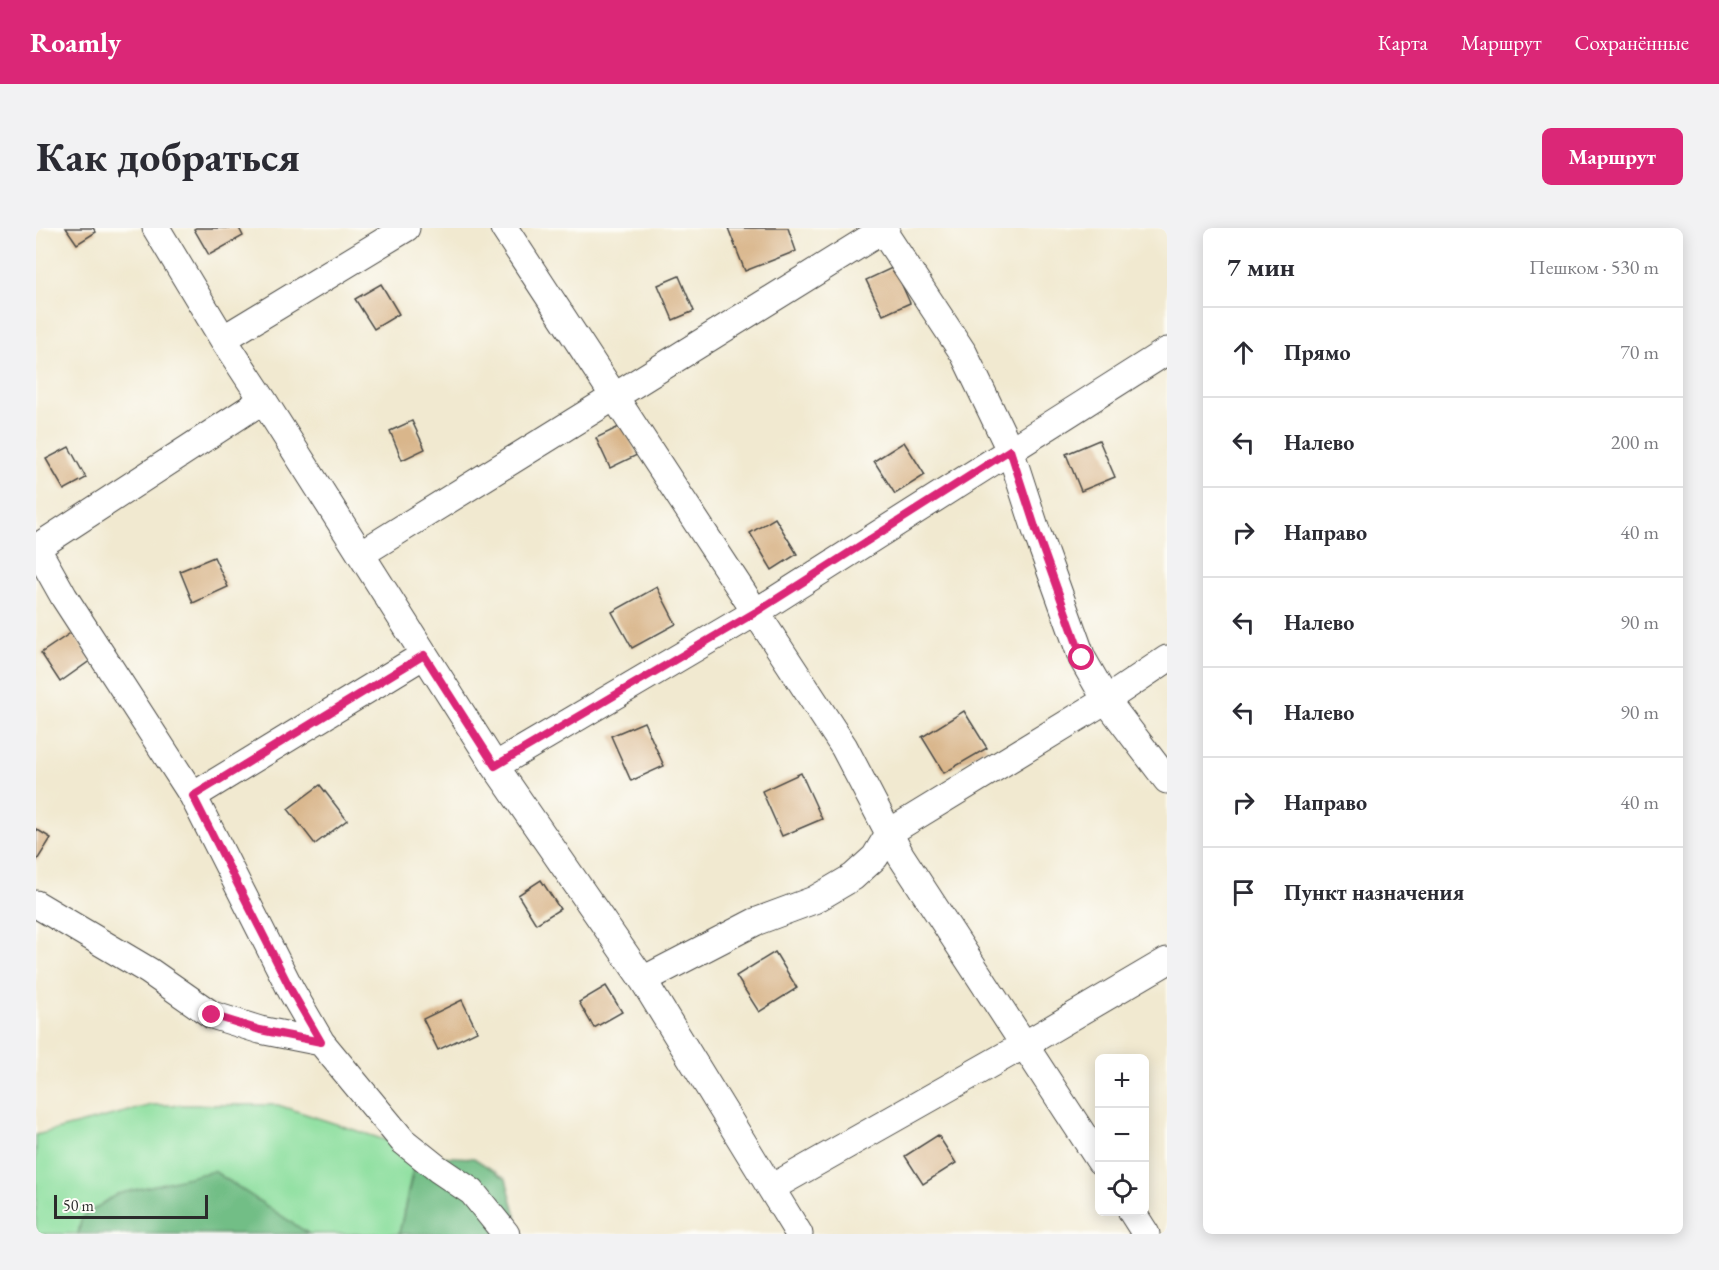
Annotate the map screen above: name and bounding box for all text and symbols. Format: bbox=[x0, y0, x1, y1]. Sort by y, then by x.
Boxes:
text: Roamly bbox=[30, 24, 121, 60]
text: Карта bbox=[1378, 29, 1428, 56]
text: Маршрут bbox=[1461, 29, 1542, 56]
text: Сохранённые bbox=[1575, 29, 1689, 56]
button: Маршрут bbox=[1542, 128, 1683, 185]
text: Как добраться bbox=[36, 129, 300, 184]
text: 7 мин bbox=[1227, 250, 1295, 284]
text: Пешком · 530 m bbox=[1529, 254, 1659, 280]
icon: ahead bbox=[1227, 336, 1260, 369]
text: Прямо bbox=[1284, 338, 1351, 367]
text: 70 m bbox=[1620, 339, 1659, 365]
icon: left bbox=[1227, 426, 1260, 459]
text: Налево bbox=[1284, 428, 1354, 457]
text: 200 m bbox=[1611, 429, 1659, 455]
icon: right bbox=[1227, 516, 1260, 549]
text: Направо bbox=[1284, 518, 1367, 547]
text: 40 m bbox=[1620, 519, 1659, 545]
icon: left bbox=[1227, 606, 1260, 639]
text: Налево bbox=[1284, 608, 1354, 637]
text: 90 m bbox=[1620, 609, 1659, 635]
route start bbox=[1068, 644, 1094, 670]
icon: left bbox=[1227, 696, 1260, 729]
text: Налево bbox=[1284, 698, 1354, 727]
text: 90 m bbox=[1620, 699, 1659, 725]
icon: right bbox=[1227, 786, 1260, 819]
text: Направо bbox=[1284, 788, 1367, 817]
text: 40 m bbox=[1620, 789, 1659, 815]
icon: arrive bbox=[1227, 876, 1260, 909]
text: Пункт назначения bbox=[1284, 878, 1464, 907]
route end bbox=[198, 1001, 224, 1027]
map controls bbox=[1095, 1054, 1149, 1216]
button: + bbox=[1095, 1054, 1149, 1108]
button: − bbox=[1095, 1108, 1149, 1162]
button: locate bbox=[1095, 1162, 1149, 1216]
scale bar bbox=[54, 1192, 208, 1220]
text: 50 m bbox=[63, 1195, 94, 1216]

